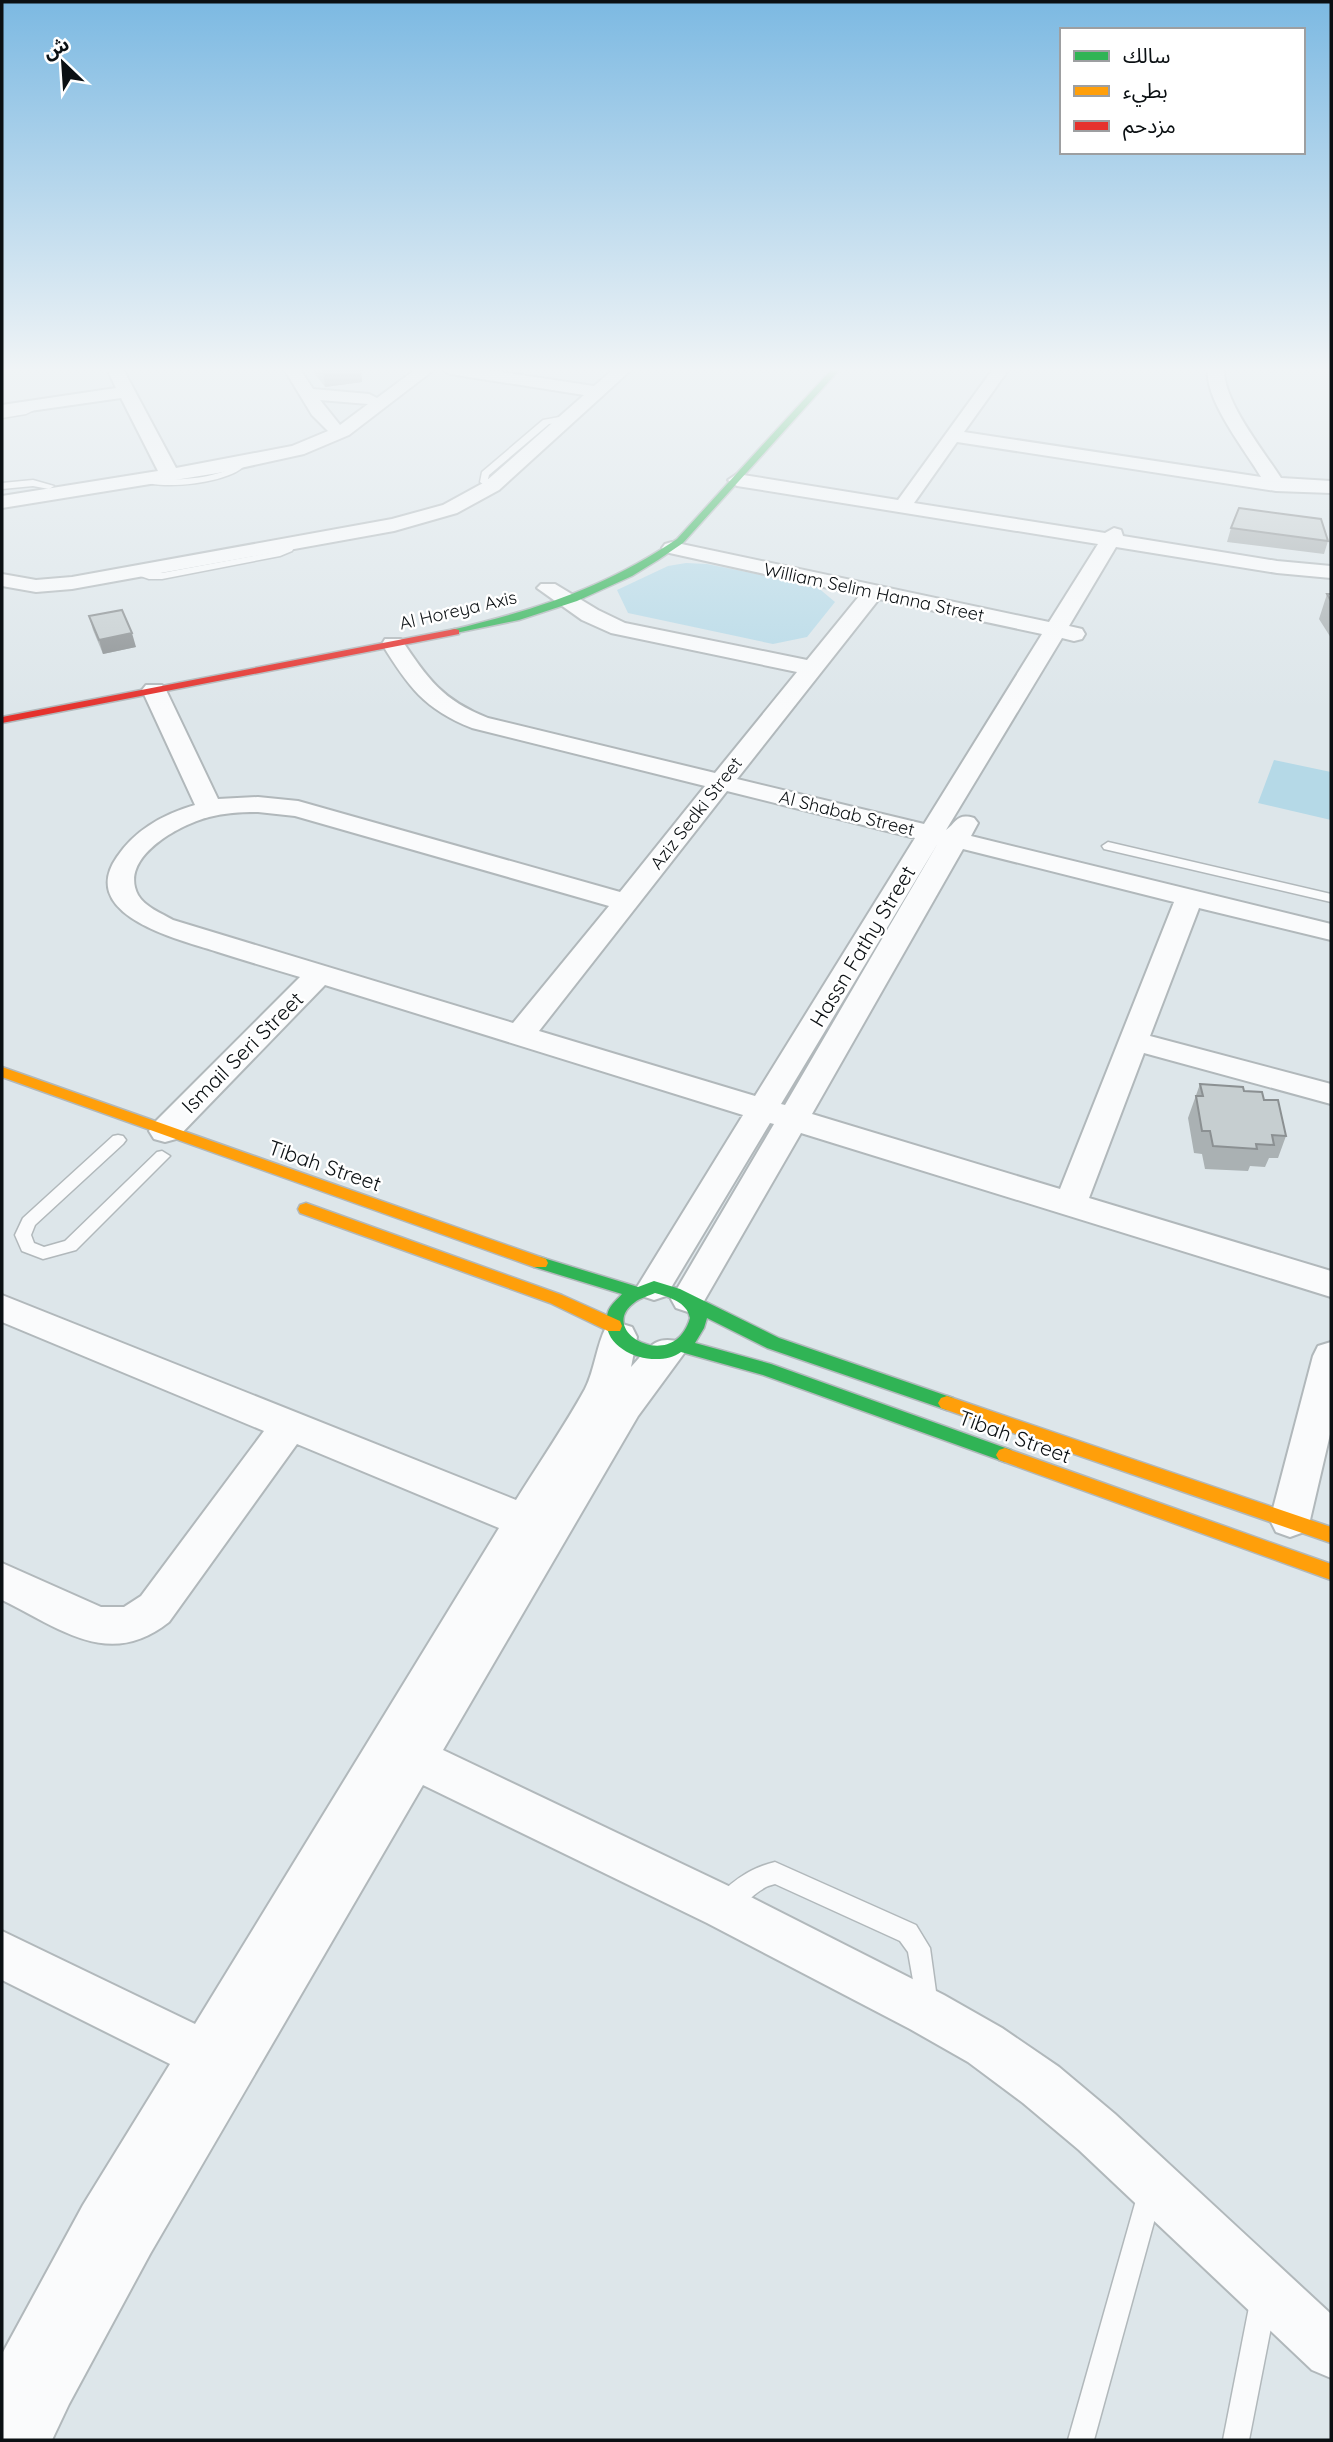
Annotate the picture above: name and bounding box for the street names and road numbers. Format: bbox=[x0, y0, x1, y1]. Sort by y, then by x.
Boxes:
street label: William Selim Hanna Street bbox=[762, 557, 986, 627]
street label: Al Horeya Axis bbox=[397, 585, 519, 635]
street label: Aziz Sedki Street bbox=[645, 752, 747, 874]
street label: Al Shabab Street bbox=[777, 785, 917, 841]
street label: Hassn Fathy Street bbox=[804, 861, 920, 1031]
street label: Ismail Seri Street bbox=[176, 986, 308, 1118]
street label: Tibah Street bbox=[265, 1134, 385, 1196]
street label: Tibah Street bbox=[955, 1404, 1075, 1468]

